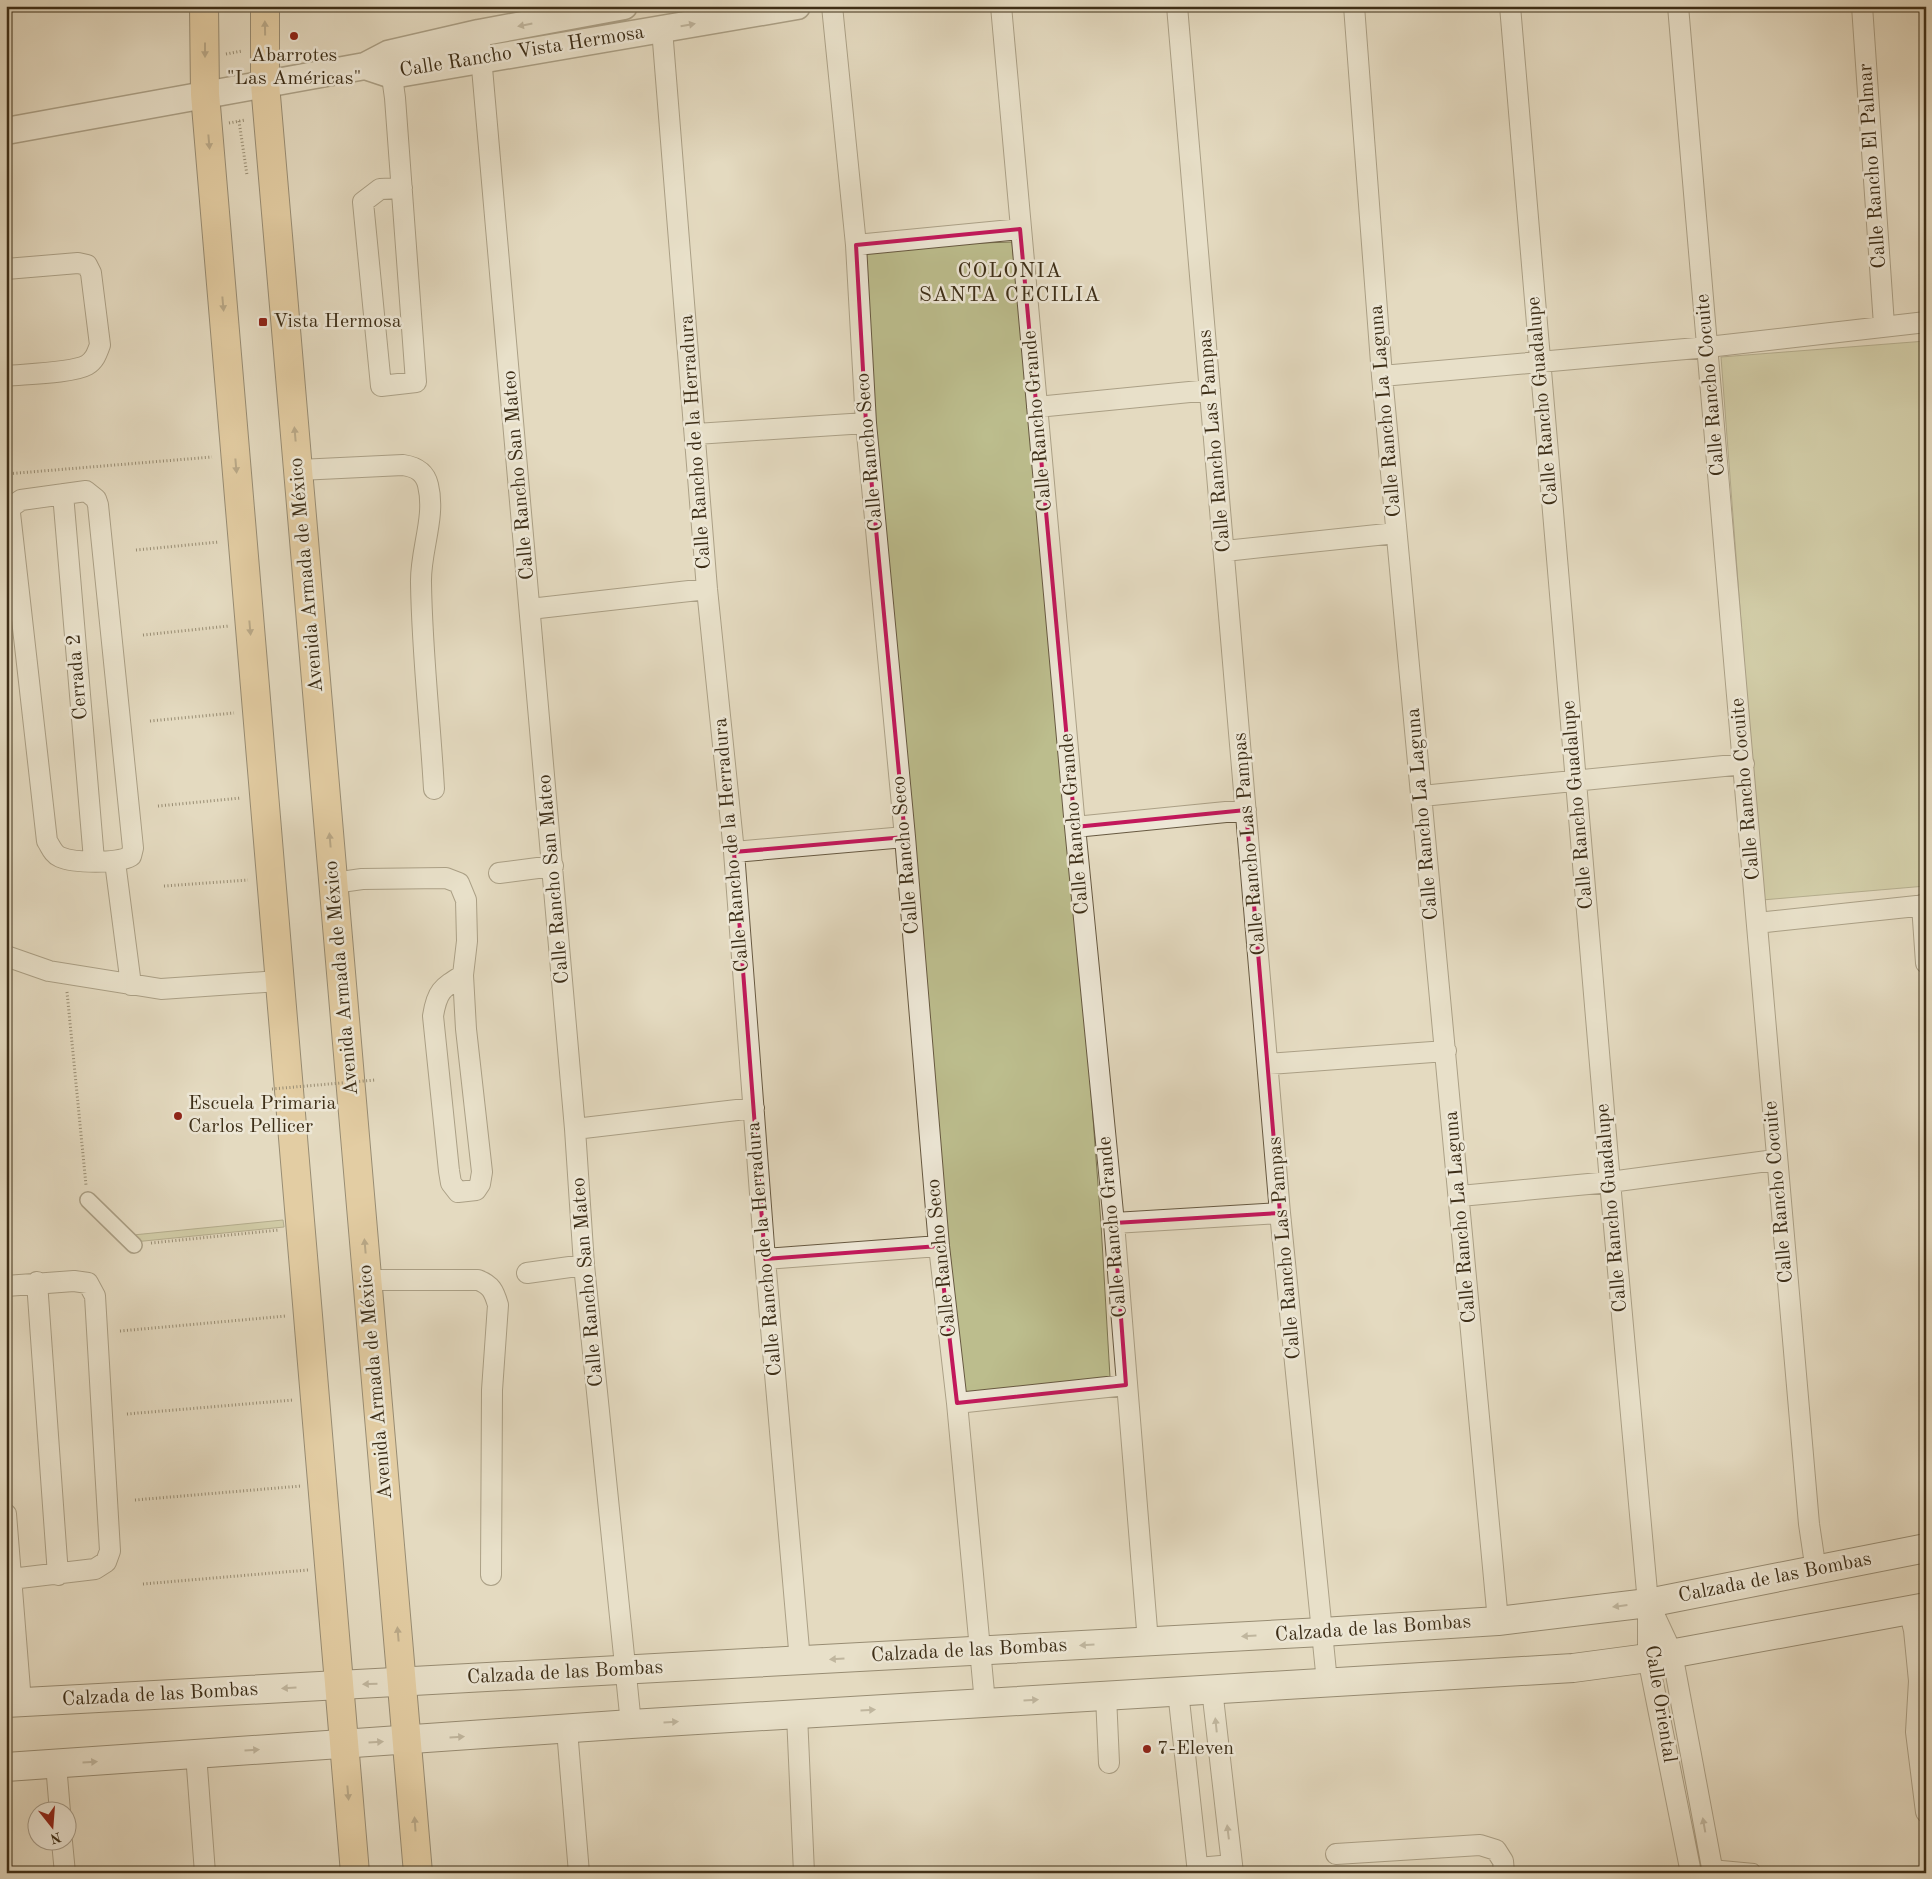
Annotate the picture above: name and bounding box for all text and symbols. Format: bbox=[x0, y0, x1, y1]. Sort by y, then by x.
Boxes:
one-way arrow bbox=[261, 19, 269, 35]
one-way arrow bbox=[681, 20, 697, 28]
one-way arrow bbox=[516, 21, 532, 29]
street label: Calle Rancho Vista Hermosa bbox=[398, 23, 646, 81]
marker: Abarrotes "Las Américas" bbox=[288, 30, 300, 42]
one-way arrow bbox=[201, 42, 209, 58]
place label: Abarrotes "Las Américas" bbox=[227, 46, 361, 89]
street label: Calle Rancho El Palmar bbox=[1856, 63, 1890, 269]
one-way arrow bbox=[205, 135, 213, 151]
district label: COLONIA SANTA CECILIA bbox=[919, 261, 1101, 306]
street label: Calle Rancho Cocuite bbox=[1693, 293, 1729, 477]
street label: Calle Rancho Guadalupe bbox=[1524, 296, 1562, 506]
one-way arrow bbox=[219, 297, 227, 313]
street label: Calle Rancho La Laguna bbox=[1367, 304, 1405, 518]
place label: Vista Hermosa bbox=[273, 312, 402, 332]
street label: Calle Rancho de la Herradura bbox=[677, 314, 715, 570]
marker: Vista Hermosa bbox=[257, 316, 269, 328]
street label: Calle Rancho Las Pampas bbox=[1195, 329, 1235, 553]
street label: Calle Rancho Grande bbox=[1020, 330, 1056, 512]
street label: Calle Rancho San Mateo bbox=[500, 369, 538, 581]
street label: Calle Rancho Seco bbox=[853, 372, 887, 532]
one-way arrow bbox=[291, 425, 299, 441]
street label: Avenida Armada de México bbox=[287, 457, 327, 693]
one-way arrow bbox=[233, 459, 241, 475]
one-way arrow bbox=[246, 620, 254, 636]
street label: Cerrada 2 bbox=[64, 633, 92, 721]
street label: Calle Rancho Cocuite bbox=[1728, 697, 1764, 881]
street label: Calle Rancho Guadalupe bbox=[1559, 700, 1597, 910]
street label: Calle Rancho La Laguna bbox=[1404, 707, 1442, 921]
street label: Calle Rancho de la Herradura bbox=[711, 717, 753, 973]
street label: Calle Rancho Las Pampas bbox=[1230, 732, 1270, 956]
street label: Calle Rancho Grande bbox=[1057, 733, 1093, 915]
street label: Calle Rancho San Mateo bbox=[535, 773, 573, 985]
street label: Calle Rancho Seco bbox=[889, 775, 923, 935]
one-way arrow bbox=[326, 831, 334, 847]
street label: Avenida Armada de México bbox=[322, 860, 362, 1096]
place label: Escuela Primaria Carlos Pellicer bbox=[188, 1094, 337, 1137]
street label: Calle Rancho Cocuite bbox=[1761, 1100, 1797, 1284]
street label: Calle Rancho Guadalupe bbox=[1593, 1103, 1631, 1313]
marker: Escuela Primaria Carlos Pellicer bbox=[172, 1110, 184, 1122]
street label: Calle Rancho La Laguna bbox=[1442, 1110, 1480, 1324]
street label: Calle Rancho de la Herradura bbox=[744, 1121, 786, 1377]
street label: Calle Rancho Grande bbox=[1095, 1136, 1131, 1318]
street label: Calle Rancho Las Pampas bbox=[1265, 1136, 1305, 1360]
street label: Calle Rancho San Mateo bbox=[569, 1176, 607, 1388]
street label: Calle Rancho Seco bbox=[924, 1178, 960, 1338]
one-way arrow bbox=[361, 1237, 369, 1253]
street label: Avenida Armada de México bbox=[356, 1264, 396, 1500]
street label: Calzada de las Bombas bbox=[1677, 1549, 1873, 1607]
one-way arrow bbox=[1612, 1602, 1628, 1610]
street label: Calzada de las Bombas bbox=[1274, 1612, 1472, 1646]
one-way arrow bbox=[394, 1626, 402, 1642]
one-way arrow bbox=[1241, 1633, 1257, 1641]
street label: Calzada de las Bombas bbox=[870, 1636, 1068, 1666]
one-way arrow bbox=[1078, 1641, 1094, 1649]
street label: Calle Oriental bbox=[1641, 1644, 1679, 1764]
one-way arrow bbox=[829, 1655, 845, 1663]
street label: Calzada de las Bombas bbox=[466, 1658, 664, 1688]
street label: Calzada de las Bombas bbox=[61, 1680, 259, 1710]
one-way arrow bbox=[362, 1680, 378, 1688]
one-way arrow bbox=[281, 1684, 297, 1692]
one-way arrow bbox=[1023, 1696, 1039, 1704]
one-way arrow bbox=[861, 1706, 877, 1714]
one-way arrow bbox=[664, 1717, 680, 1725]
one-way arrow bbox=[1212, 1717, 1220, 1733]
one-way arrow bbox=[449, 1732, 465, 1740]
one-way arrow bbox=[368, 1738, 384, 1746]
place label: 7-Eleven bbox=[1157, 1739, 1234, 1759]
marker: 7-Eleven bbox=[1141, 1743, 1153, 1755]
one-way arrow bbox=[244, 1746, 260, 1754]
one-way arrow bbox=[82, 1757, 98, 1765]
one-way arrow bbox=[344, 1785, 352, 1801]
north arrow bbox=[28, 1802, 78, 1852]
one-way arrow bbox=[410, 1816, 418, 1832]
one-way arrow bbox=[1699, 1816, 1707, 1832]
one-way arrow bbox=[1224, 1824, 1232, 1840]
text: N bbox=[48, 1829, 63, 1846]

